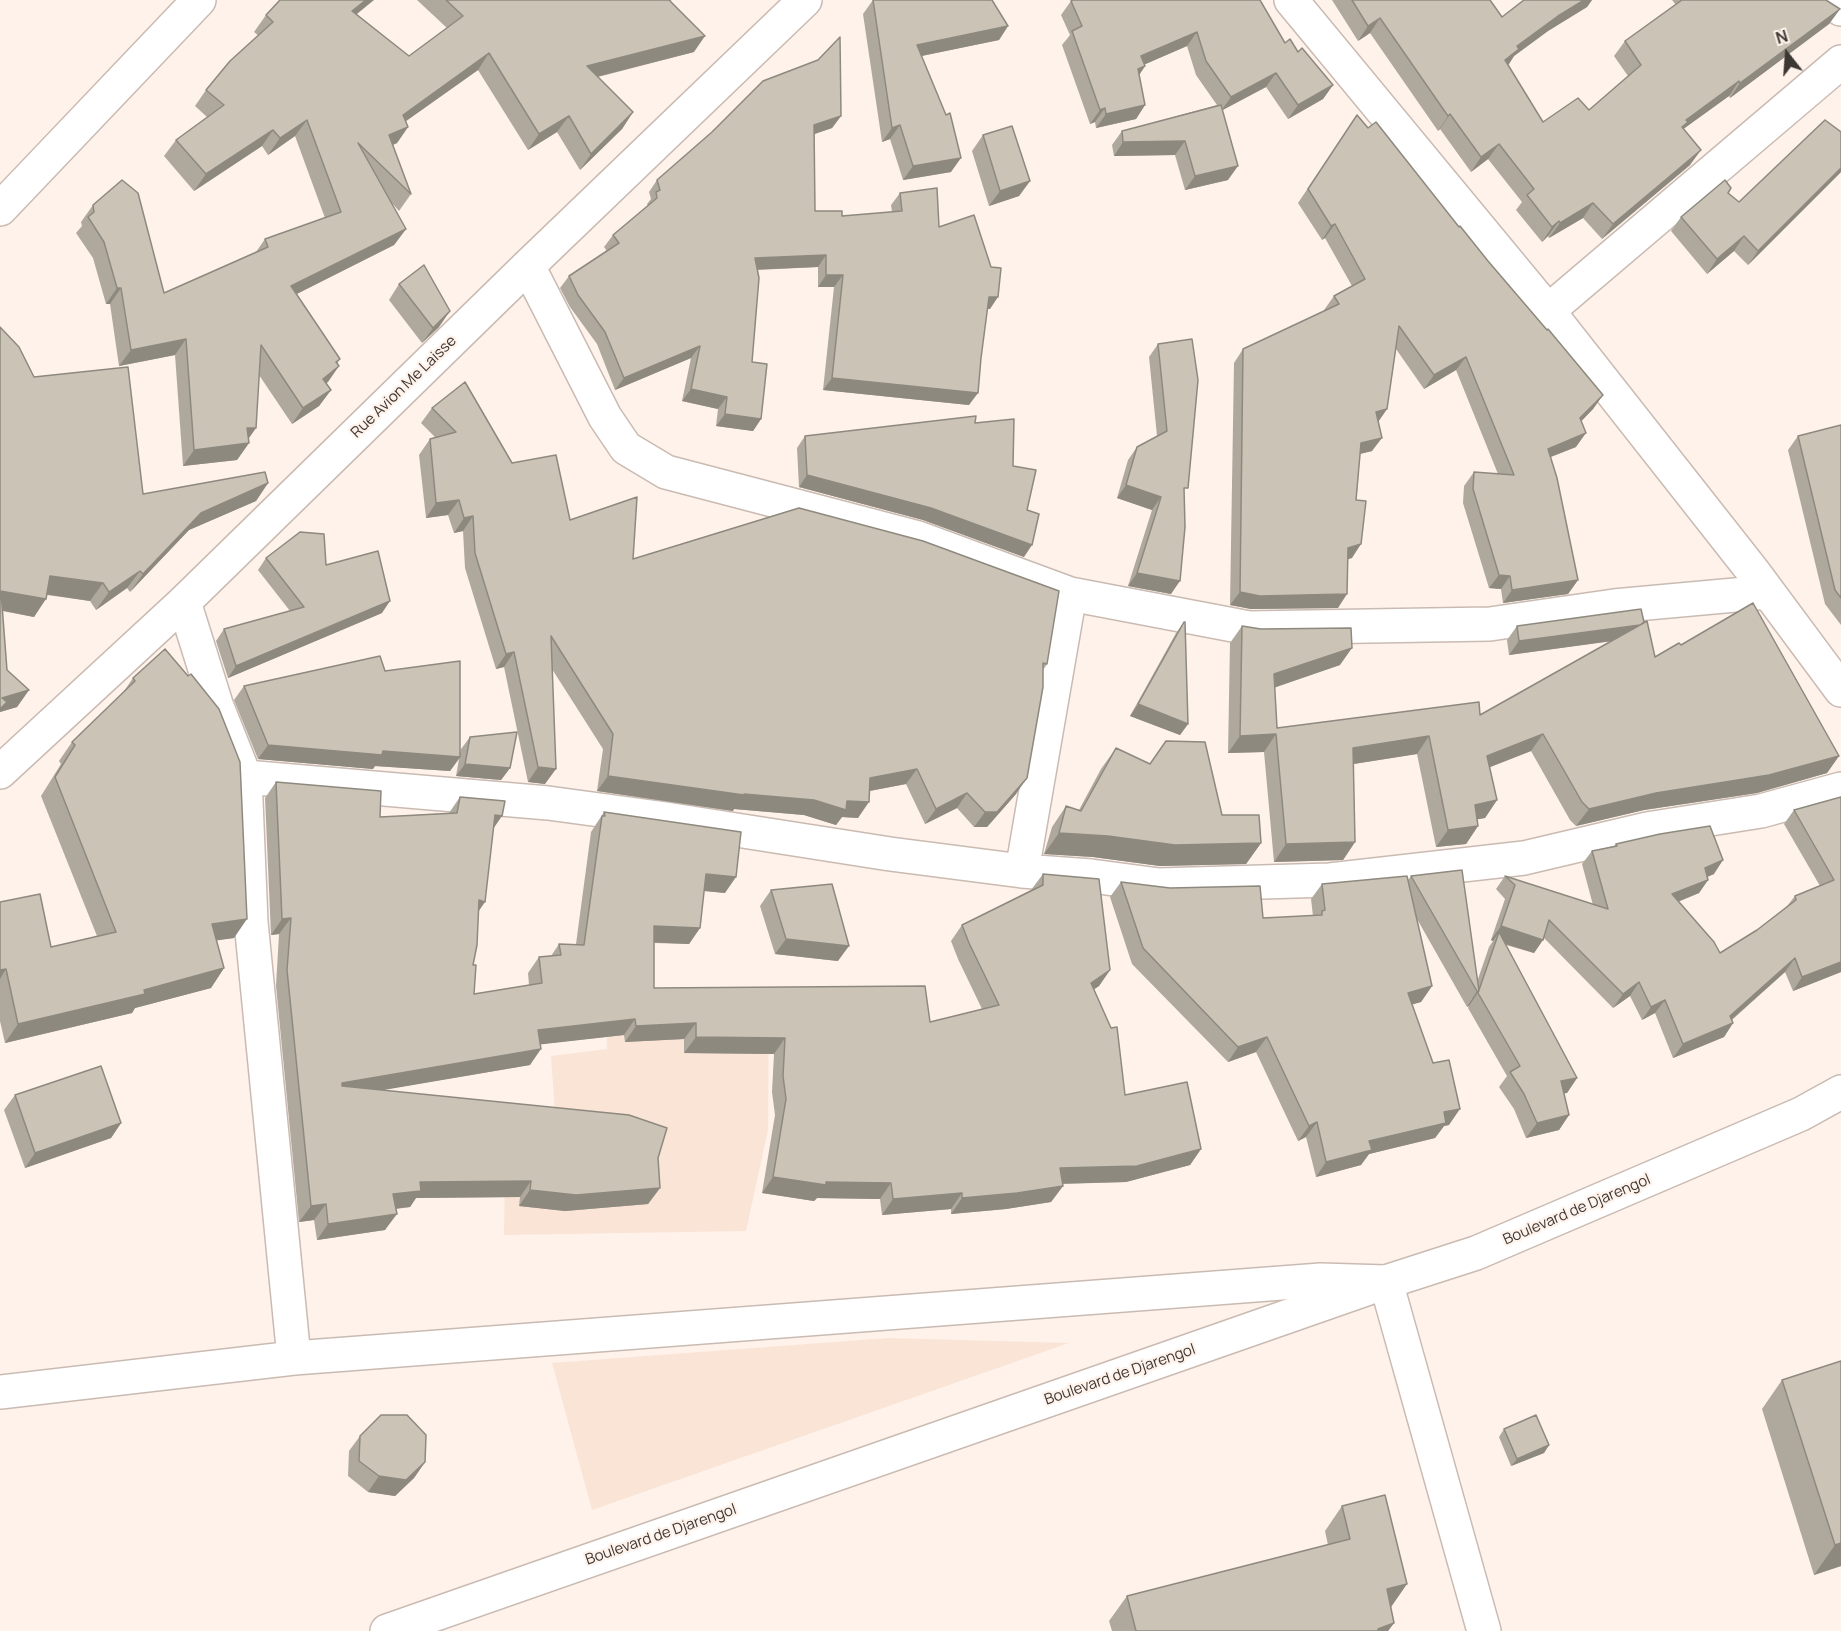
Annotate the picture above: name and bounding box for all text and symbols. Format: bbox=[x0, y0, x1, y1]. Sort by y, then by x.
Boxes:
north arrow bbox=[1757, 24, 1817, 84]
text: N bbox=[1773, 25, 1790, 49]
street label: Rue Avion Me Laisse bbox=[348, 332, 460, 442]
street label: Boulevard de Djarengol bbox=[1501, 1171, 1653, 1249]
street label: Boulevard de Djarengol bbox=[1042, 1341, 1198, 1409]
street label: Boulevard de Djarengol bbox=[583, 1501, 739, 1569]

